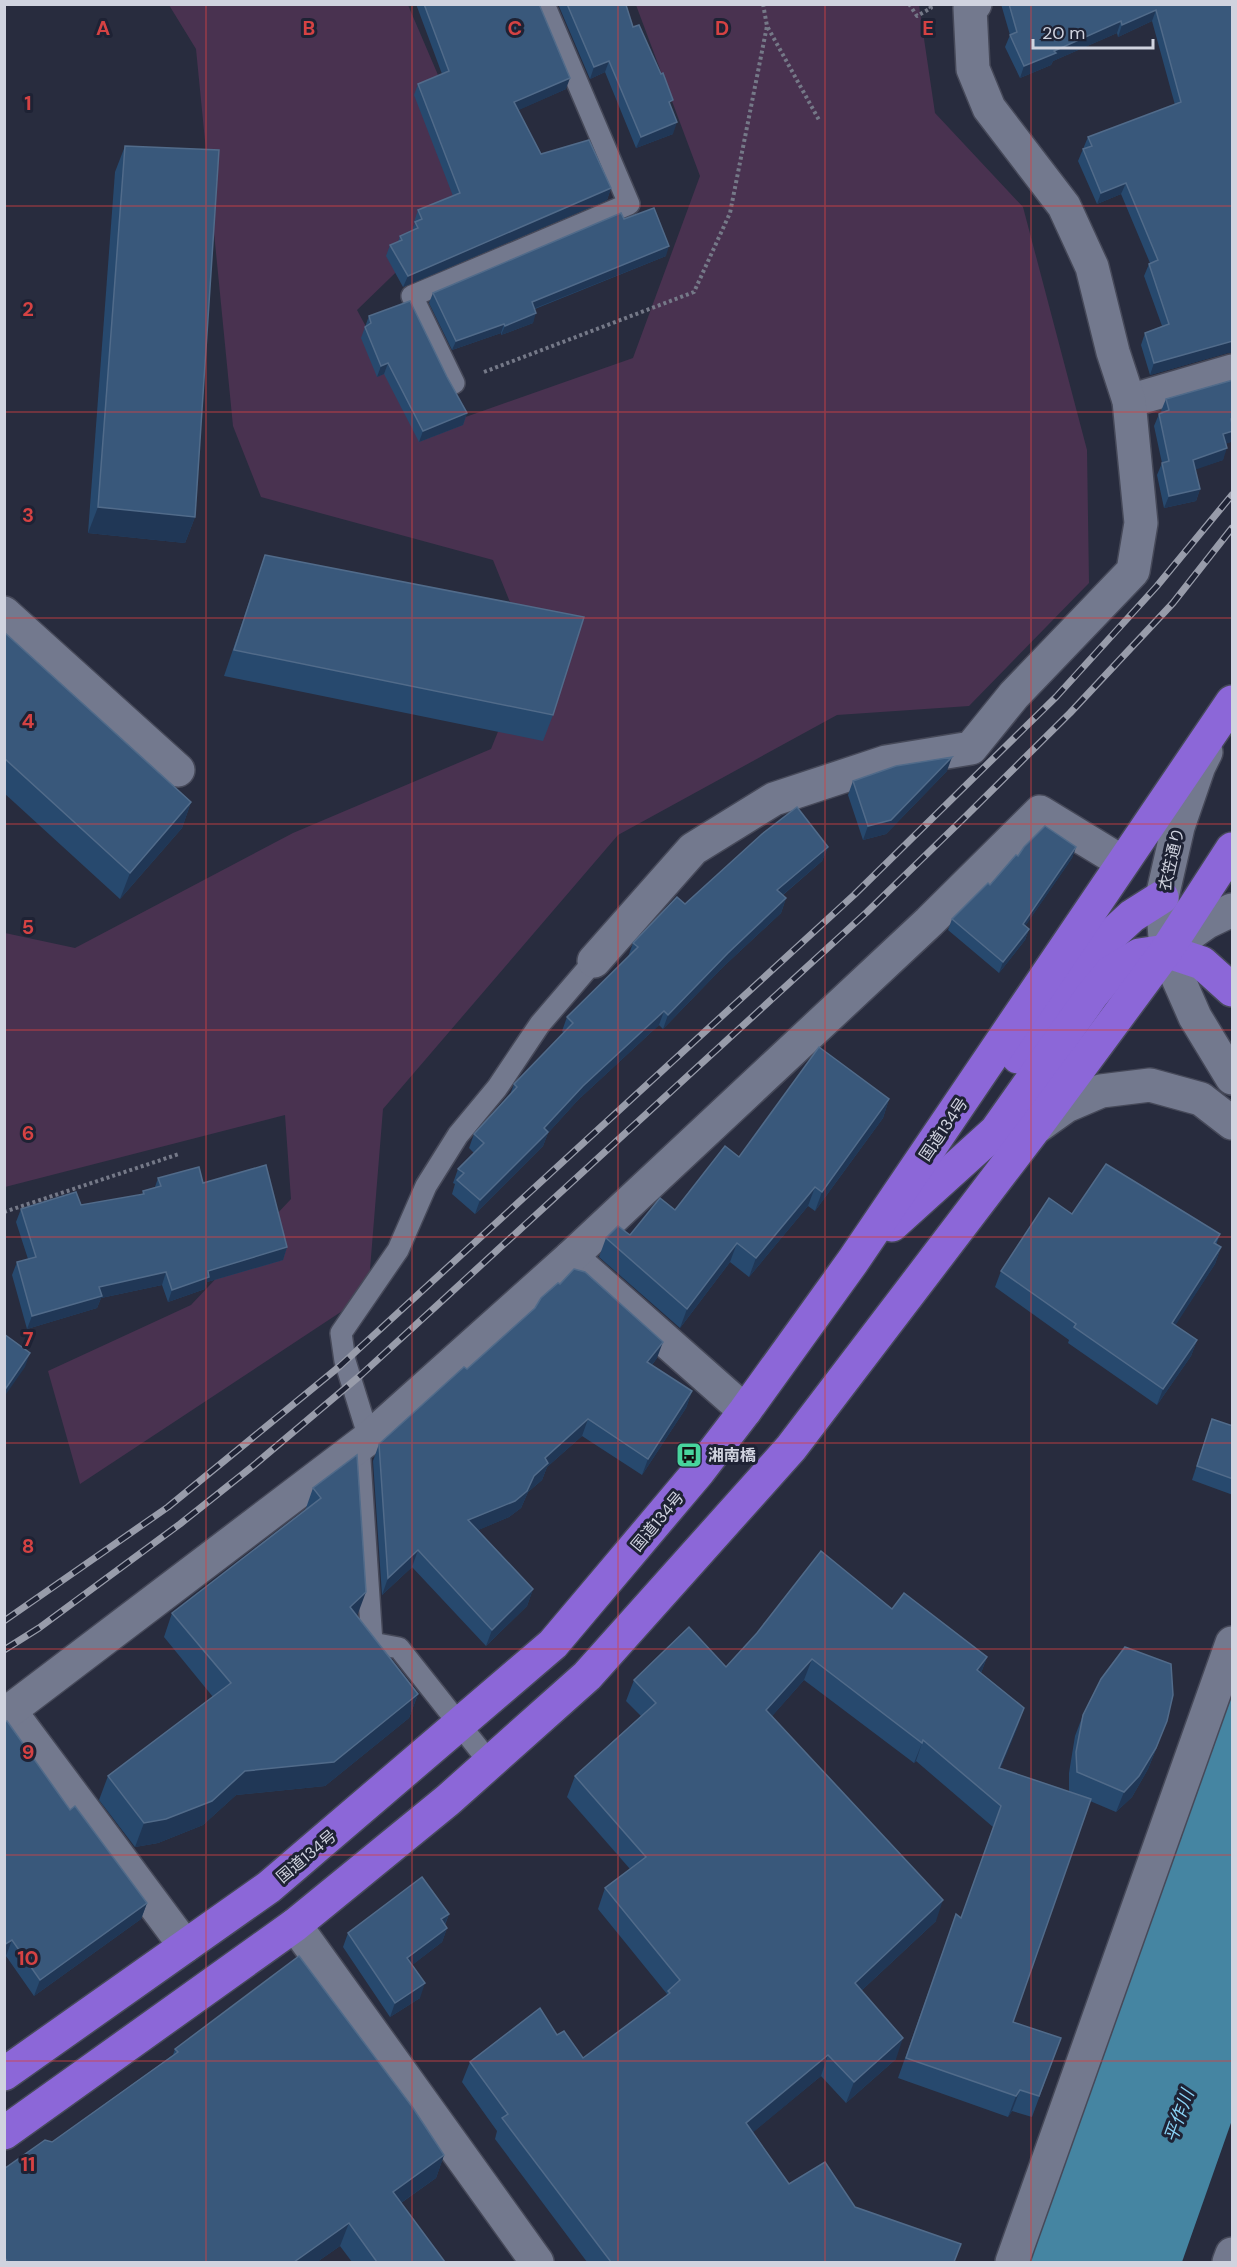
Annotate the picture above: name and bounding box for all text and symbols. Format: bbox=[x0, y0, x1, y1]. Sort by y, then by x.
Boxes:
scale bar bbox=[1033, 12, 1153, 50]
text: A bbox=[96, 15, 110, 41]
text: B bbox=[303, 15, 315, 41]
text: C bbox=[508, 15, 522, 41]
text: D bbox=[715, 15, 729, 41]
text: E bbox=[922, 15, 934, 41]
text: 20 m bbox=[1042, 21, 1085, 45]
text: 1 bbox=[24, 90, 32, 116]
text: 2 bbox=[22, 296, 34, 322]
text: 3 bbox=[22, 502, 34, 528]
text: 4 bbox=[22, 708, 35, 734]
street label: 衣笠通り bbox=[1154, 826, 1189, 893]
text: 5 bbox=[22, 914, 34, 940]
street label: 国道134号 bbox=[915, 1093, 972, 1165]
text: 6 bbox=[22, 1120, 34, 1146]
text: 7 bbox=[23, 1326, 34, 1352]
bus stop icon: 湘南橋 bbox=[674, 1440, 704, 1470]
place label: 湘南橋 bbox=[708, 1445, 756, 1466]
street label: 国道134号 bbox=[626, 1487, 689, 1556]
text: 8 bbox=[22, 1533, 34, 1559]
text: 9 bbox=[22, 1739, 34, 1765]
street label: 国道134号 bbox=[272, 1825, 341, 1888]
text: 10 bbox=[17, 1945, 39, 1971]
water label: 平作川 bbox=[1158, 2085, 1200, 2145]
text: 11 bbox=[21, 2151, 35, 2177]

